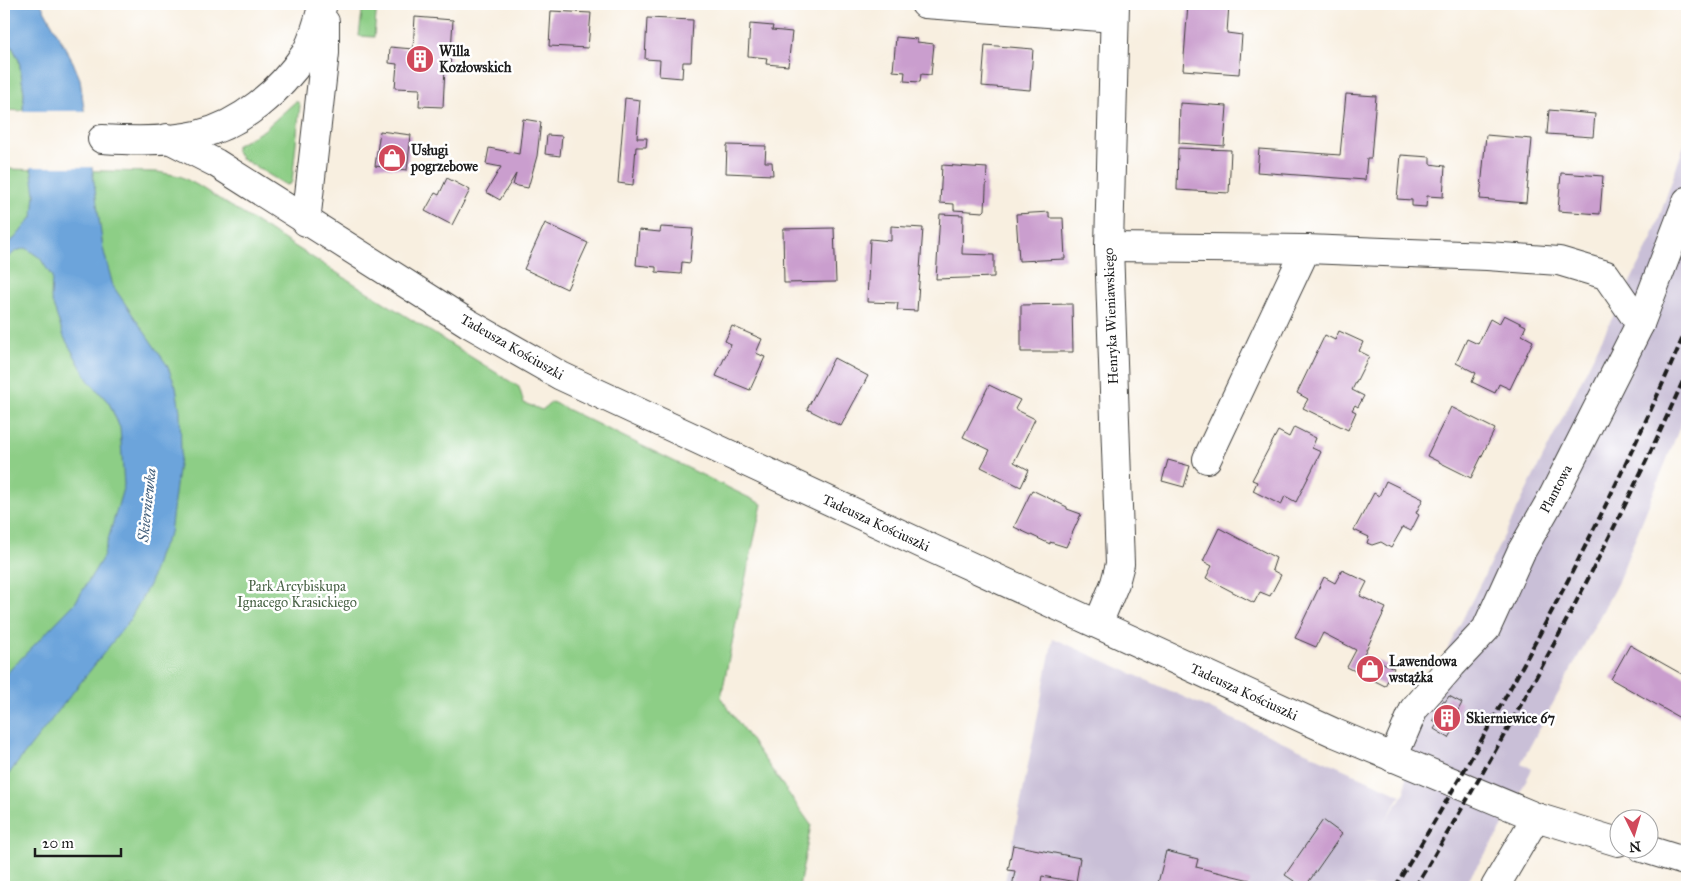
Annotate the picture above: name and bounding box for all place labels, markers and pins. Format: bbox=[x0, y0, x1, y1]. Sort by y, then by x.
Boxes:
place label: Willa Kozłowskich bbox=[439, 43, 512, 76]
building icon: Willa Kozłowskich bbox=[405, 44, 435, 74]
place label: Usługi pogrzebowe bbox=[410, 142, 478, 176]
shop icon: Usługi pogrzebowe bbox=[377, 143, 407, 173]
place label: Lawendowa wstążka bbox=[1388, 653, 1458, 686]
shop icon: Lawendowa wstążka bbox=[1355, 654, 1385, 684]
building icon: Skierniewice 67 bbox=[1432, 703, 1462, 733]
place label: Skierniewice 67 bbox=[1466, 710, 1556, 727]

